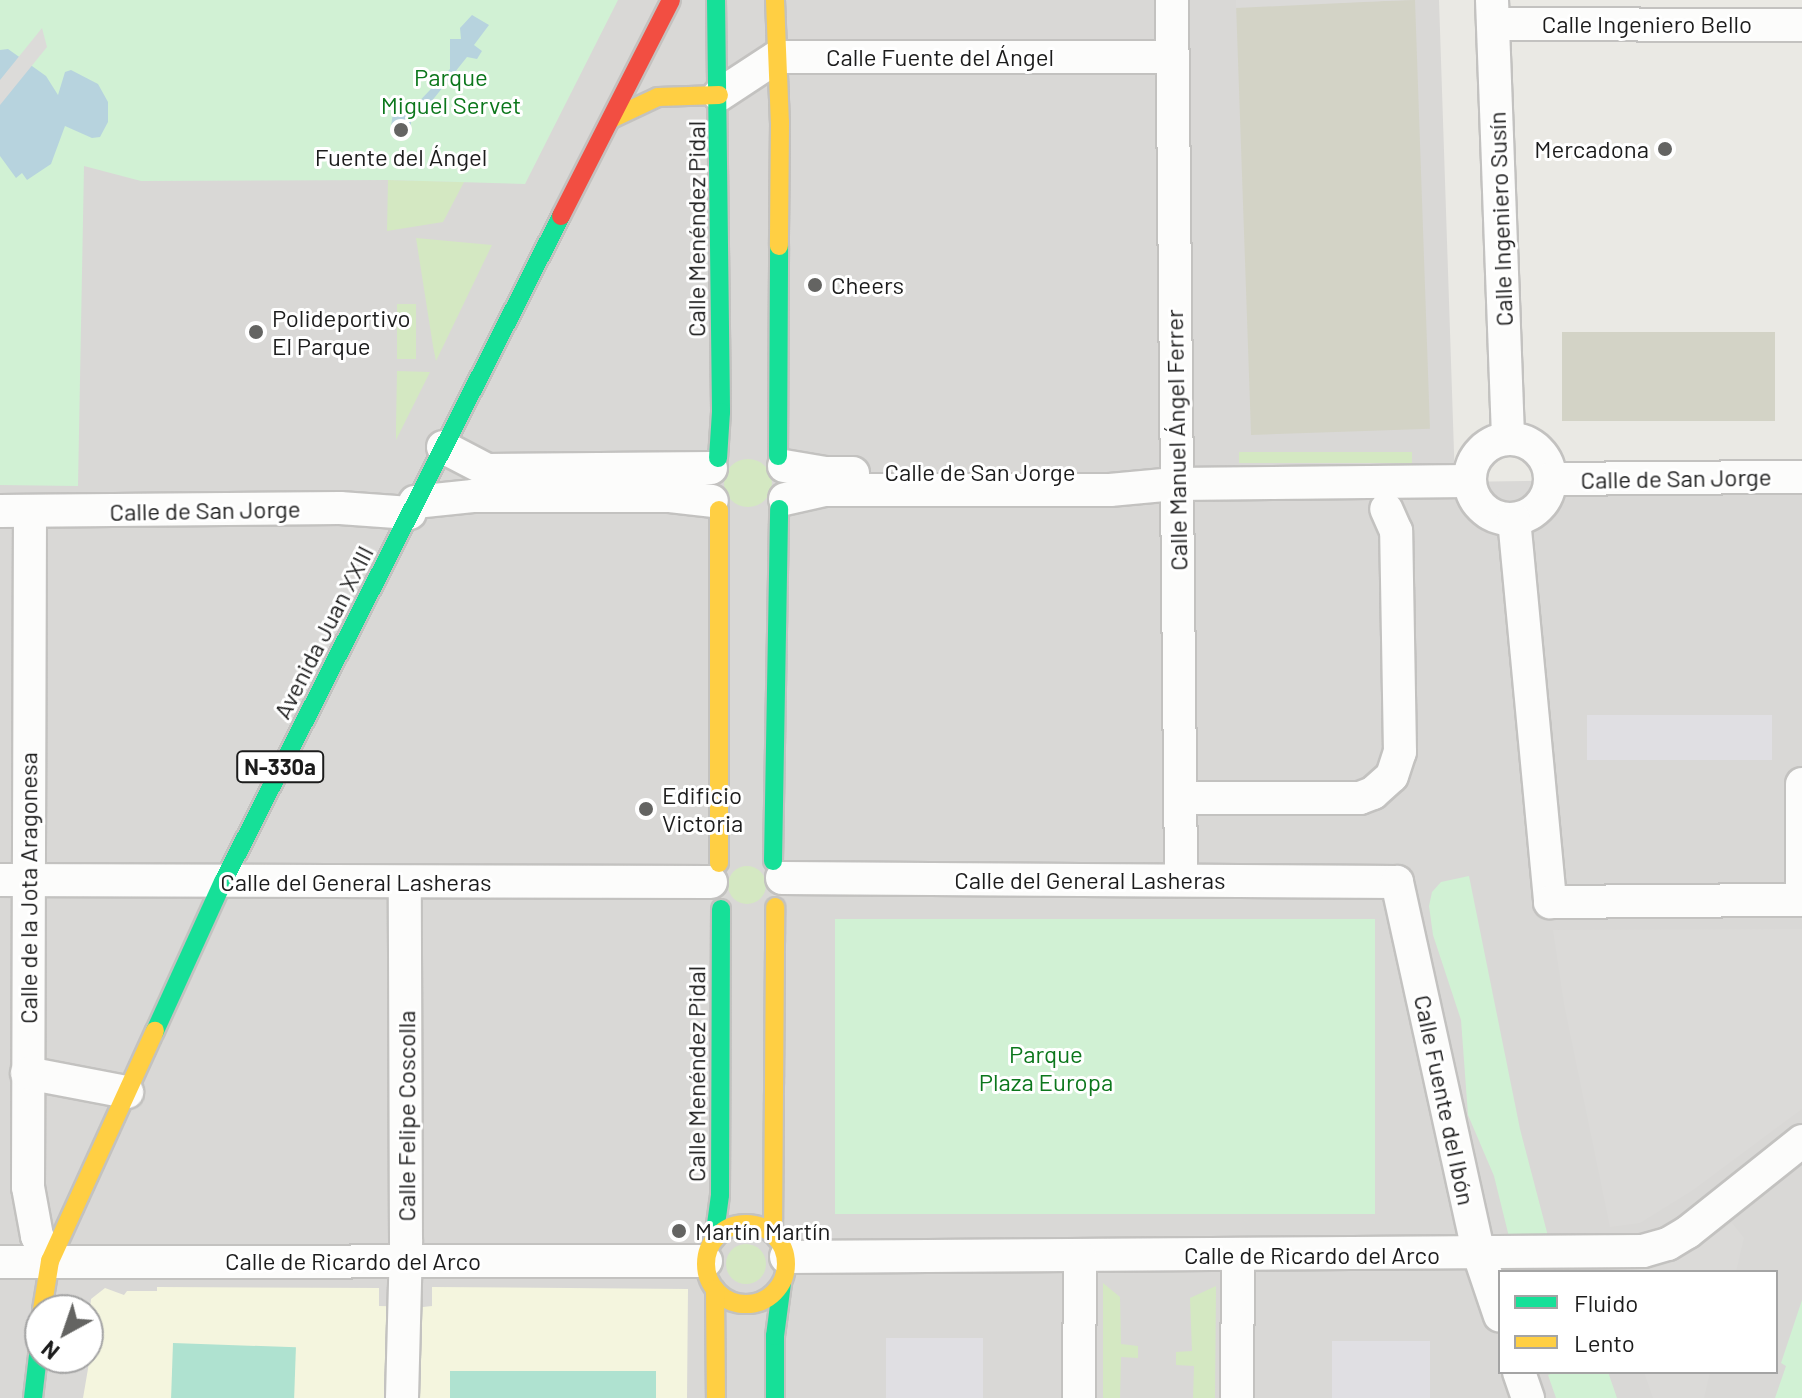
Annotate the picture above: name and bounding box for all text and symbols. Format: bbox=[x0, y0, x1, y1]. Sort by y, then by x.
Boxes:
street label: Calle Ingeniero Bello bbox=[1542, 10, 1752, 38]
street label: Calle Fuente del Ángel bbox=[826, 43, 1054, 71]
park label: Parque Miguel Servet bbox=[381, 63, 521, 119]
street label: Calle Ingeniero Susín bbox=[1482, 111, 1518, 327]
marker: Fuente del Ángel bbox=[392, 121, 410, 139]
street label: Calle Menéndez Pidal bbox=[682, 121, 710, 337]
place label: Mercadona bbox=[1534, 135, 1649, 163]
marker: Mercadona bbox=[1656, 140, 1674, 158]
place label: Fuente del Ángel bbox=[315, 143, 487, 171]
place label: Cheers bbox=[831, 271, 904, 299]
marker: Cheers bbox=[806, 276, 824, 294]
place label: Polideportivo El Parque bbox=[272, 304, 411, 360]
street label: Calle Manuel Ángel Ferrer bbox=[1159, 309, 1193, 571]
marker: Polideportivo El Parque bbox=[247, 323, 265, 341]
street label: Calle de San Jorge bbox=[885, 458, 1075, 486]
street label: Calle de San Jorge bbox=[1580, 462, 1772, 494]
street label: Calle de San Jorge bbox=[109, 494, 301, 526]
street label: Avenida Juan XXIII bbox=[267, 541, 379, 723]
road number: N-330a bbox=[236, 749, 324, 785]
street label: Calle de la Jota Aragonesa bbox=[14, 752, 42, 1024]
place label: Edificio Victoria bbox=[662, 781, 743, 837]
marker: Edificio Victoria bbox=[637, 800, 655, 818]
street label: Calle del General Lasheras bbox=[954, 866, 1226, 894]
street label: Calle del General Lasheras bbox=[220, 868, 492, 896]
street label: Calle Menéndez Pidal bbox=[682, 966, 710, 1182]
street label: Calle Fuente del Ibón bbox=[1409, 992, 1481, 1208]
street label: Calle Felipe Coscolla bbox=[392, 1010, 420, 1222]
park label: Parque Plaza Europa bbox=[979, 1040, 1113, 1096]
place label: Martín Martín bbox=[695, 1217, 830, 1245]
marker: Martín Martín bbox=[670, 1222, 688, 1240]
street label: Calle de Ricardo del Arco bbox=[1184, 1241, 1440, 1269]
street label: Calle de Ricardo del Arco bbox=[225, 1247, 481, 1275]
legend bbox=[1498, 1270, 1778, 1374]
text: Fluido bbox=[1574, 1288, 1638, 1317]
north arrow bbox=[24, 1294, 104, 1374]
text: Lento bbox=[1574, 1328, 1635, 1357]
text: N bbox=[36, 1336, 64, 1366]

